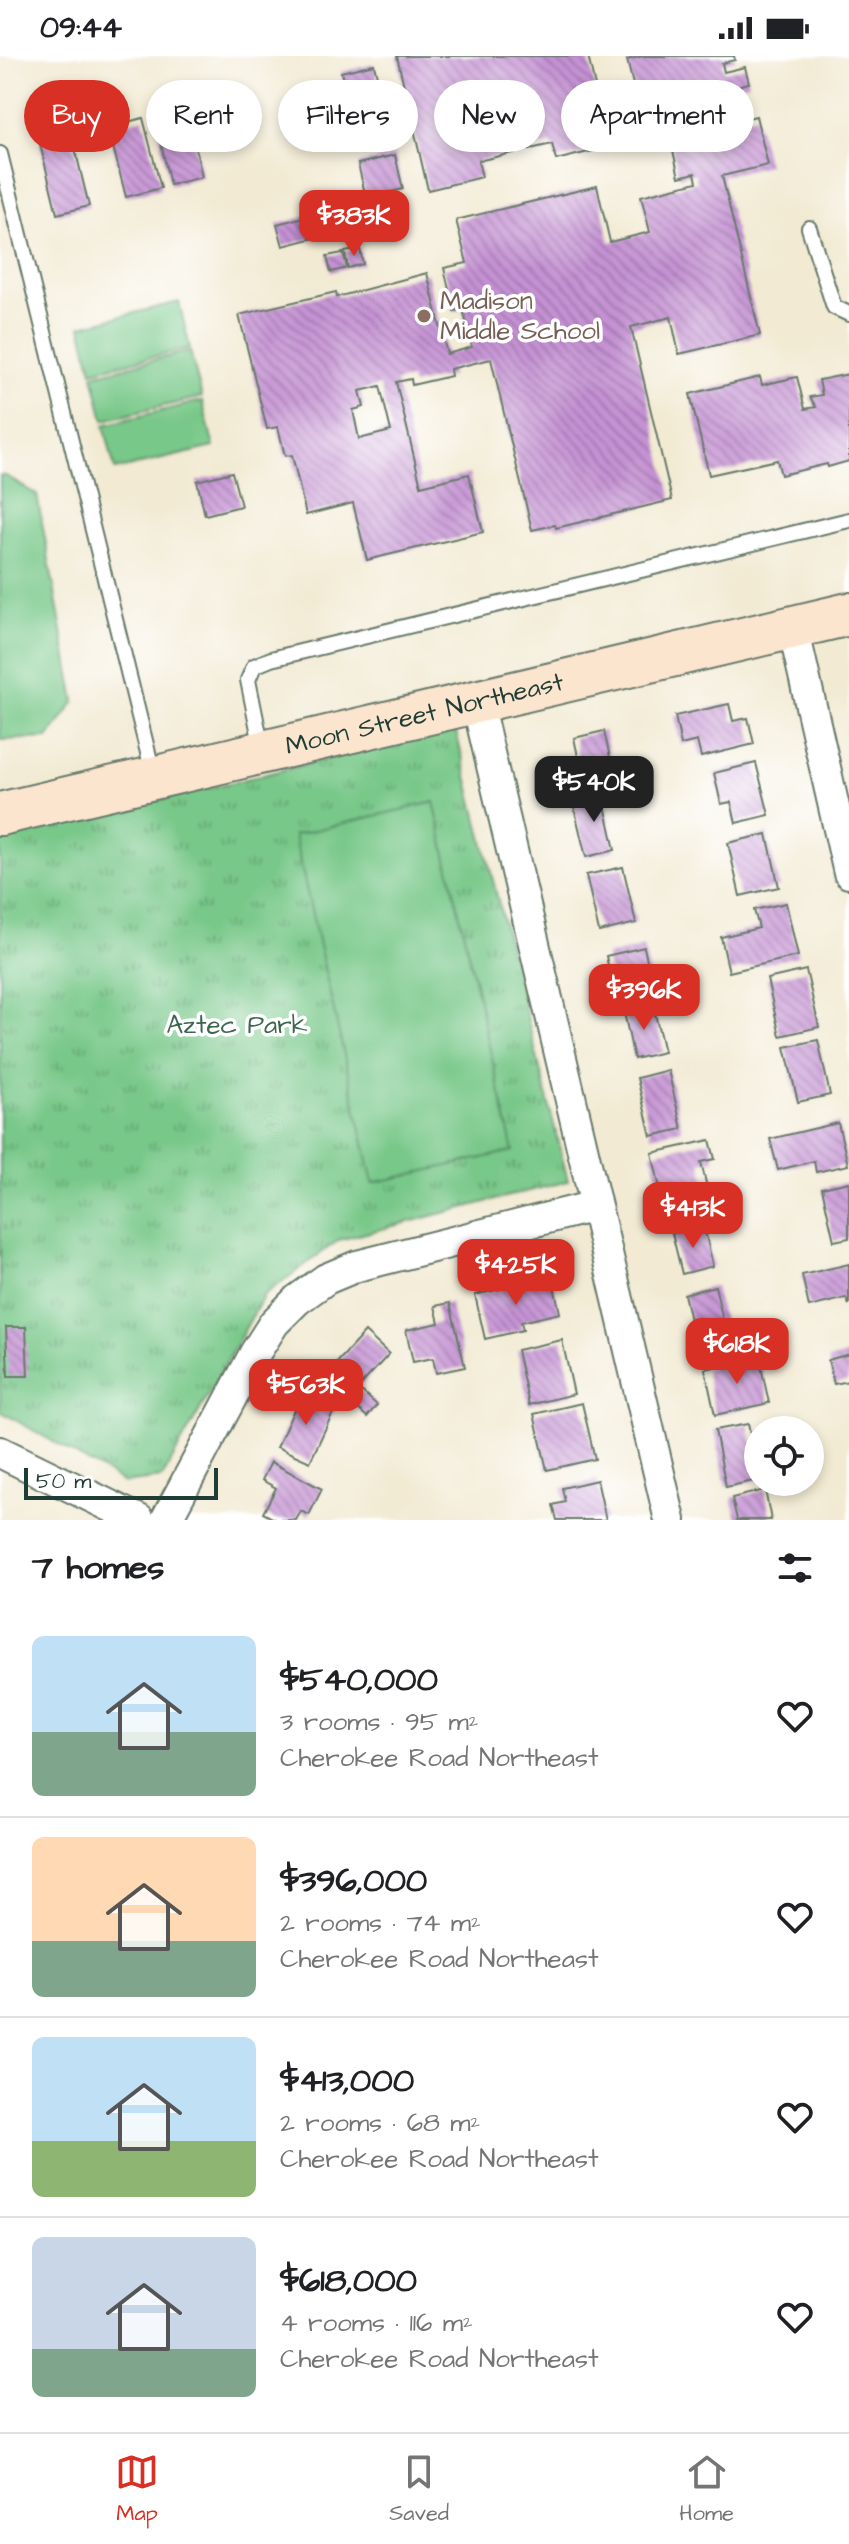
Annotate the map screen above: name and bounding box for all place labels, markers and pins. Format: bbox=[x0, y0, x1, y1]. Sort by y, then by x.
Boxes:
pin: $383K bbox=[298, 190, 410, 258]
place label: Madison Middle School bbox=[440, 283, 600, 349]
marker: Madison Middle School bbox=[415, 307, 433, 325]
pin: $540K bbox=[538, 756, 650, 824]
pin: $396K bbox=[588, 964, 700, 1032]
pin: $413K bbox=[637, 1182, 749, 1250]
pin: $425K bbox=[460, 1239, 572, 1307]
pin: $618K bbox=[681, 1318, 793, 1386]
pin: $563K bbox=[250, 1359, 362, 1427]

